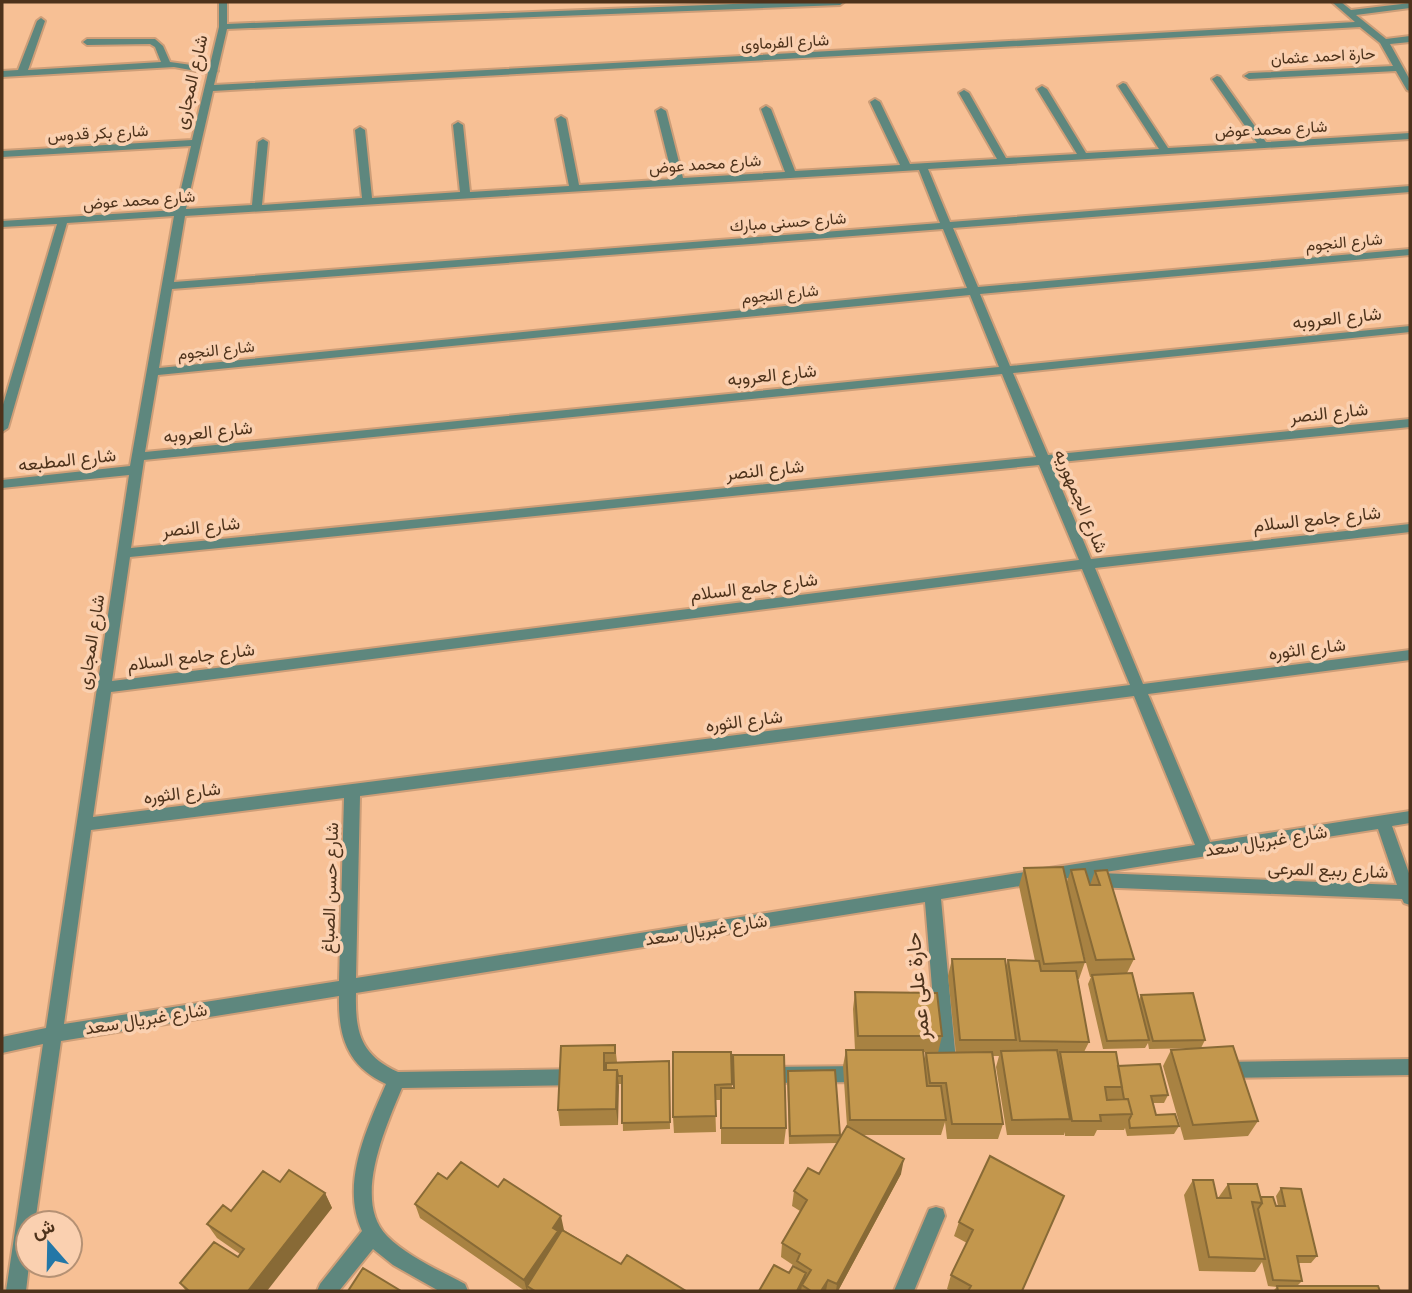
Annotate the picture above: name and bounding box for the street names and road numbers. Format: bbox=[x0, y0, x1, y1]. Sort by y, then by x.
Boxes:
street label: شارع الفرماوى bbox=[740, 30, 830, 56]
street label: شارع المجارى bbox=[169, 33, 214, 132]
street label: حارة احمد عثمان bbox=[1270, 44, 1376, 69]
street label: شارع محمد عوض bbox=[1214, 117, 1328, 143]
street label: شارع بكر قدوس bbox=[47, 121, 149, 147]
street label: شارع محمد عوض bbox=[648, 151, 762, 179]
street label: شارع محمد عوض bbox=[82, 187, 196, 215]
street label: شارع حسنى مبارك bbox=[729, 208, 847, 238]
street label: شارع النجوم bbox=[1305, 229, 1384, 257]
street label: شارع النجوم bbox=[741, 281, 820, 309]
street label: شارع العروبه bbox=[1291, 302, 1383, 335]
street label: شارع النجوم bbox=[177, 337, 256, 365]
street label: شارع العروبه bbox=[726, 359, 818, 392]
street label: شارع النصر bbox=[1288, 398, 1369, 429]
street label: شارع العروبه bbox=[162, 416, 254, 449]
street label: شارع المطبعه bbox=[17, 444, 117, 477]
street label: شارع الجمهوريه bbox=[1048, 446, 1113, 557]
street label: شارع النصر bbox=[724, 455, 805, 486]
street label: شارع جامع السلام bbox=[1252, 501, 1382, 538]
street label: شارع النصر bbox=[160, 512, 241, 543]
street label: شارع جامع السلام bbox=[689, 568, 819, 607]
street label: شارع المجارى bbox=[73, 593, 110, 691]
street label: شارع الثوره bbox=[1267, 633, 1347, 666]
street label: شارع جامع السلام bbox=[126, 638, 256, 677]
street label: شارع الثوره bbox=[704, 705, 784, 738]
street label: شارع الثوره bbox=[142, 777, 222, 810]
street label: شارع غبريال سعد bbox=[1203, 820, 1329, 863]
street label: شارع حسن الصباغ bbox=[317, 822, 344, 954]
street label: شارع ربيع المرعى bbox=[1267, 857, 1389, 884]
street label: شارع غبريال سعد bbox=[643, 909, 769, 952]
street label: حارة على عمر bbox=[900, 931, 935, 1042]
street label: شارع غبريال سعد bbox=[83, 998, 209, 1041]

